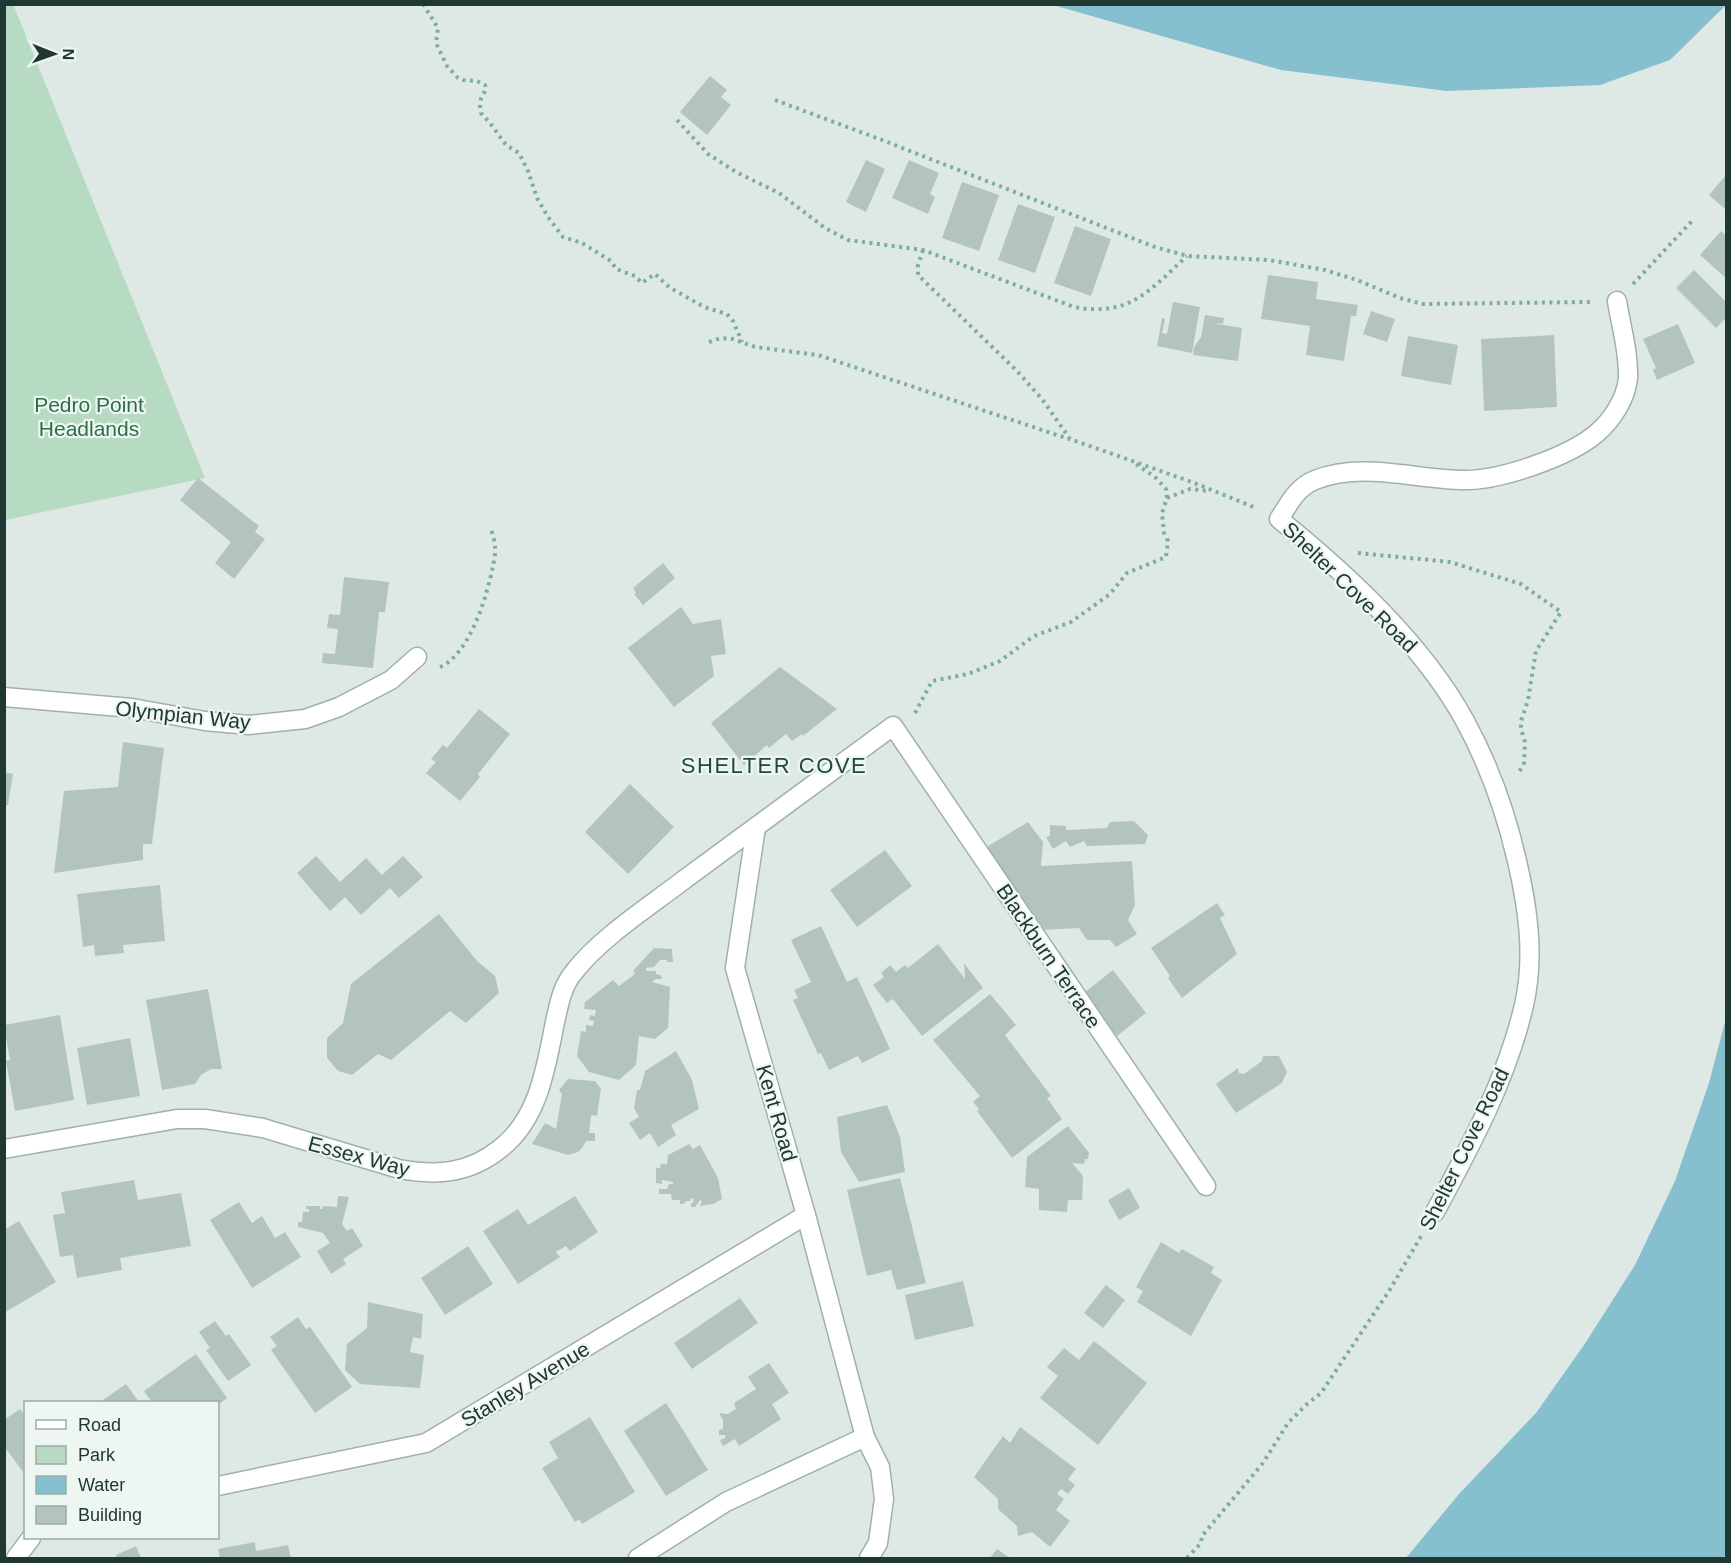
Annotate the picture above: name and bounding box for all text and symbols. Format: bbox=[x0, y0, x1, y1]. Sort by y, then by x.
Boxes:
north arrow bbox=[24, 24, 84, 84]
text: N bbox=[60, 48, 77, 60]
park label: Pedro Point Headlands bbox=[34, 393, 144, 440]
street label: Shelter Cove Road bbox=[1278, 517, 1422, 657]
street label: Olympian Way bbox=[114, 696, 252, 734]
district label: SHELTER COVE bbox=[681, 753, 867, 778]
street label: Blackburn Terrace bbox=[992, 880, 1106, 1032]
street label: Kent Road bbox=[752, 1062, 802, 1164]
street label: Shelter Cove Road bbox=[1415, 1064, 1513, 1234]
street label: Essex Way bbox=[306, 1131, 413, 1181]
street label: Stanley Avenue bbox=[457, 1337, 593, 1431]
legend bbox=[24, 1401, 219, 1539]
text: Road bbox=[78, 1415, 121, 1435]
text: Park bbox=[78, 1445, 116, 1465]
text: Water bbox=[78, 1475, 125, 1495]
text: Building bbox=[78, 1505, 142, 1525]

